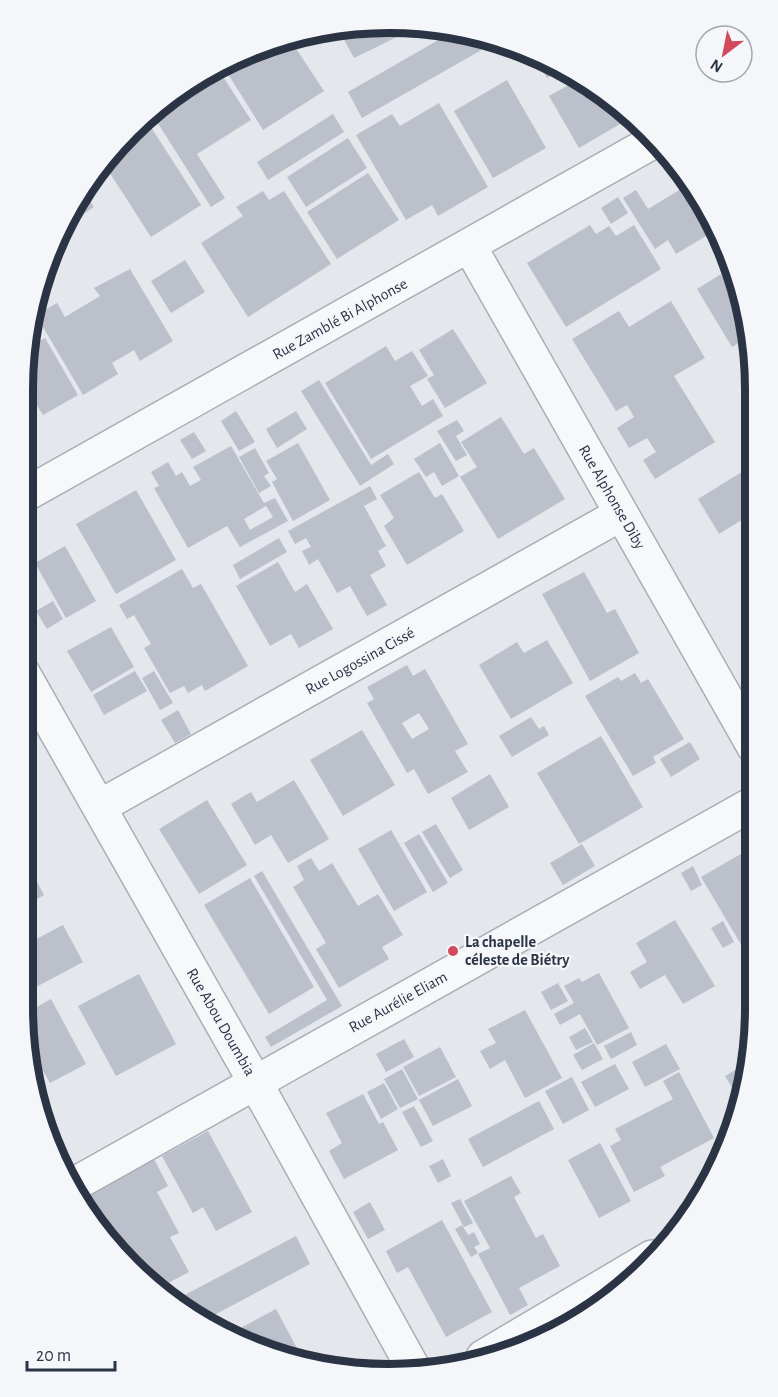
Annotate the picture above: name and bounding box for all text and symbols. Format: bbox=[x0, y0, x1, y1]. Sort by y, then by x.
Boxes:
north arrow bbox=[694, 24, 754, 84]
text: N bbox=[708, 56, 726, 76]
street label: Rue Zamblé Bi Alphonse bbox=[270, 275, 410, 363]
street label: Rue Alphonse Diby bbox=[575, 442, 648, 552]
street label: Rue Logossina Cissé bbox=[303, 624, 417, 698]
place label: La chapelle céleste de Biétry bbox=[465, 934, 570, 969]
marker: La chapelle céleste de Biétry bbox=[446, 944, 460, 958]
street label: Rue Abou Doumbia bbox=[184, 965, 258, 1079]
street label: Rue Aurélie Eliam bbox=[346, 968, 450, 1036]
scale bar bbox=[27, 1334, 116, 1372]
text: 20 m bbox=[36, 1347, 71, 1365]

